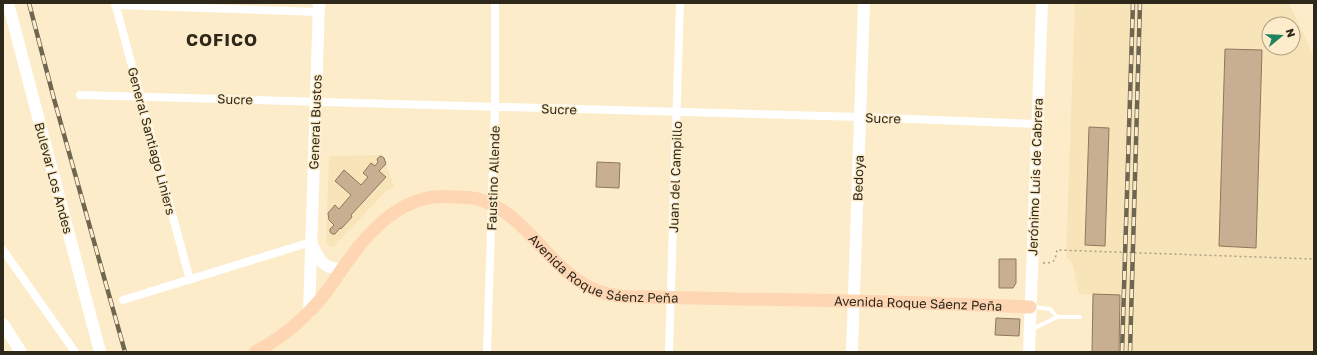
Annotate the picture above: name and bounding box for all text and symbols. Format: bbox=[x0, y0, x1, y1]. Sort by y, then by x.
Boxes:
north arrow bbox=[1261, 16, 1301, 56]
text: N bbox=[1284, 27, 1298, 39]
district label: COFICO bbox=[186, 29, 258, 50]
street label: General Santiago Liniers bbox=[125, 65, 179, 217]
street label: General Bustos bbox=[305, 74, 325, 170]
street label: Sucre bbox=[217, 90, 253, 108]
street label: Jerónimo Luis de Cabrera bbox=[1024, 98, 1046, 256]
street label: Sucre bbox=[541, 100, 577, 118]
street label: Sucre bbox=[865, 109, 901, 127]
street label: Bulevar Los Andes bbox=[31, 120, 77, 236]
street label: Juan del Campillo bbox=[665, 121, 685, 233]
street label: Faustino Allende bbox=[483, 125, 503, 231]
street label: Bedoya bbox=[849, 155, 867, 201]
street label: Avenida Roque Sáenz Peña bbox=[526, 230, 679, 306]
street label: Avenida Roque Sáenz Peña bbox=[834, 293, 1003, 314]

